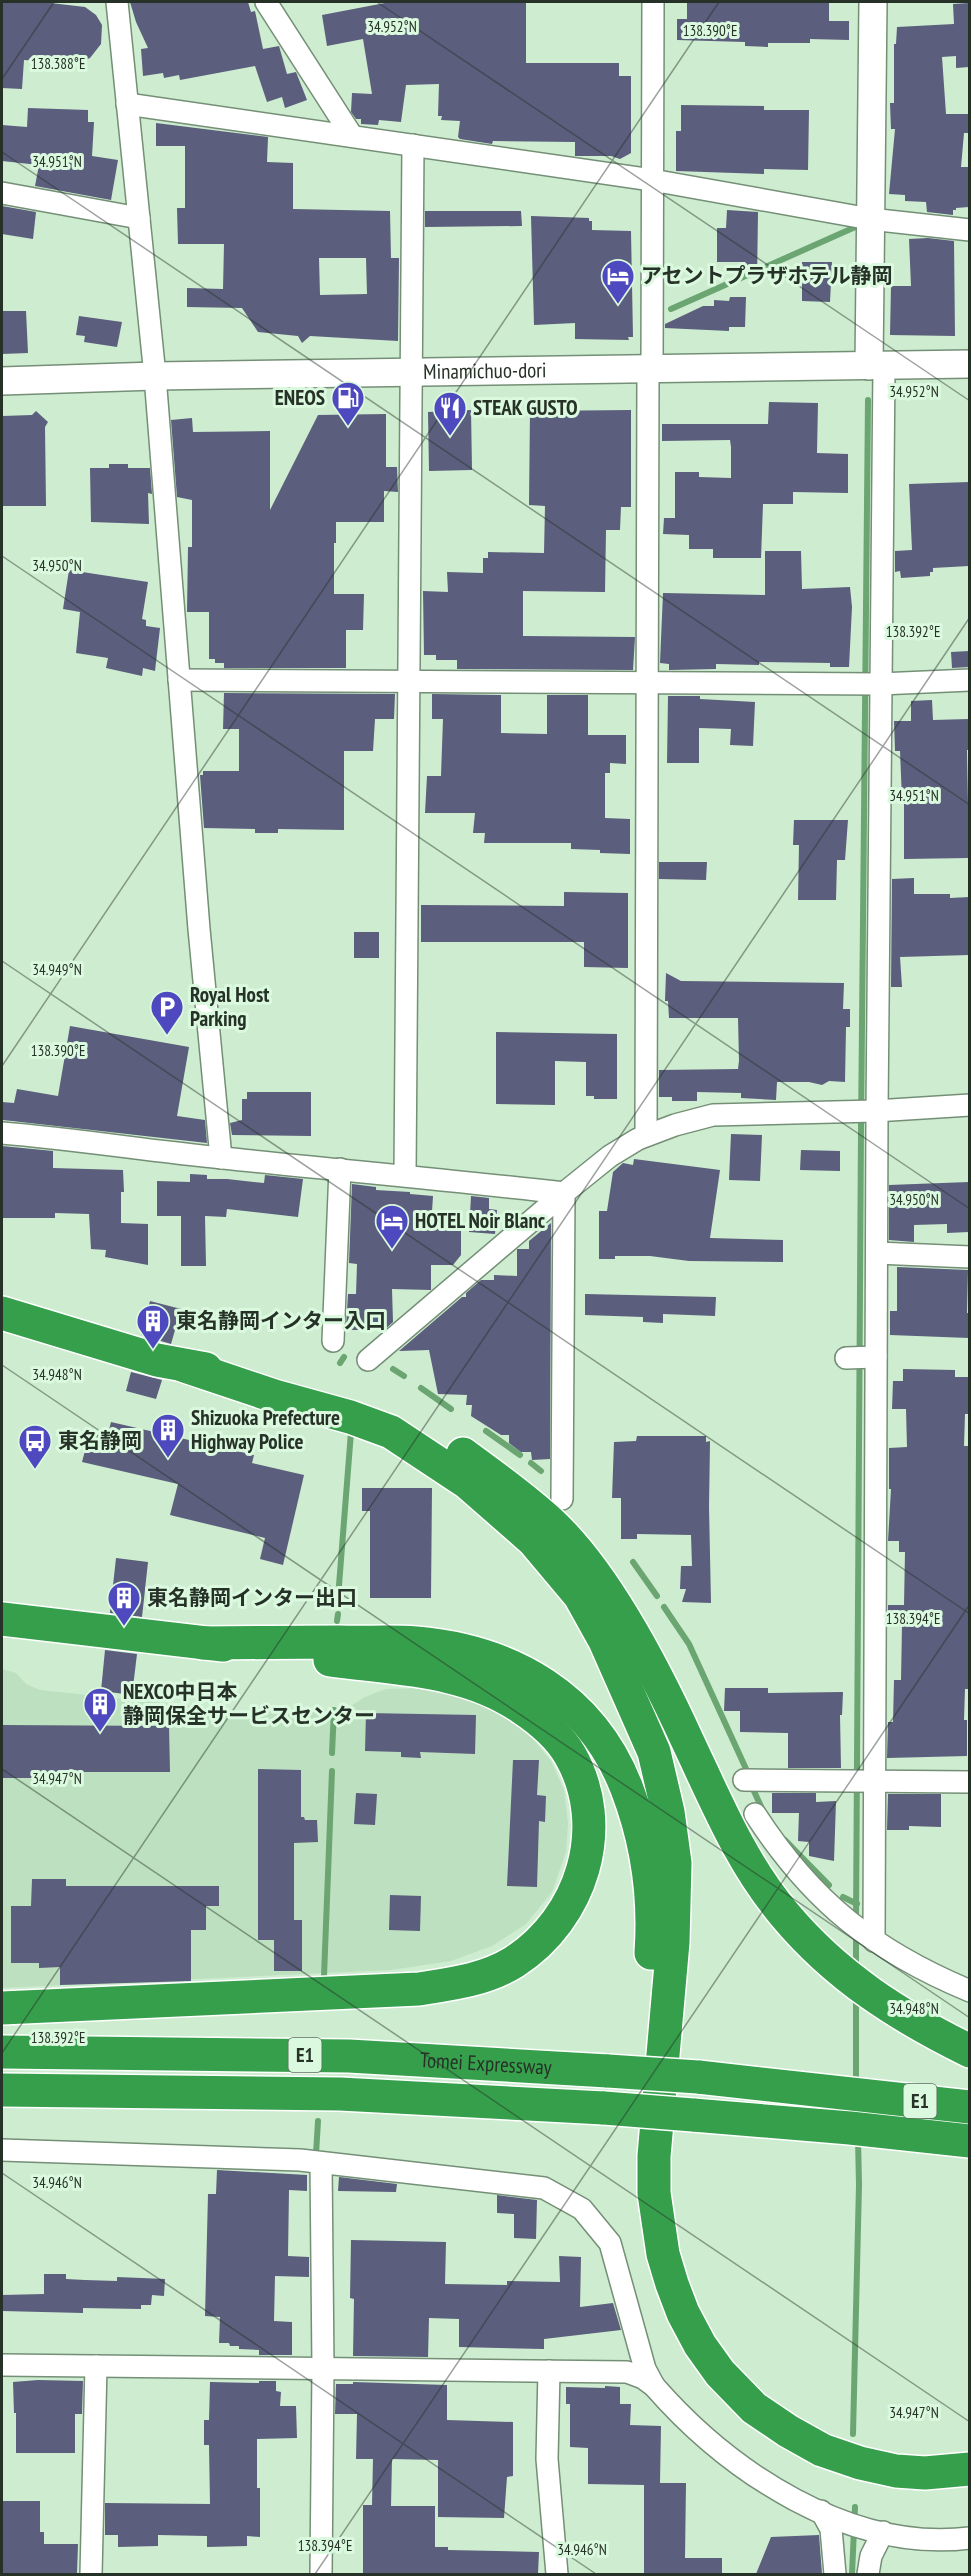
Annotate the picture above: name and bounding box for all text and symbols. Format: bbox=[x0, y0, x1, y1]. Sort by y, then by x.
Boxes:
text: 34.952°N bbox=[367, 17, 417, 36]
text: 138.390°E bbox=[683, 21, 737, 40]
text: 138.388°E bbox=[31, 54, 85, 73]
text: 34.951°N bbox=[32, 152, 82, 171]
hotel icon: アセントプラザホテル静岡 bbox=[600, 258, 636, 305]
place label: アセントプラザホテル静岡 bbox=[641, 262, 893, 289]
street label: Minamichuo-dori bbox=[423, 356, 547, 385]
fuel station icon: ENEOS bbox=[330, 380, 366, 427]
text: 34.952°N bbox=[889, 382, 939, 401]
place label: ENEOS bbox=[275, 384, 325, 411]
restaurant icon: STEAK GUSTO bbox=[432, 390, 468, 437]
place label: STEAK GUSTO bbox=[473, 394, 578, 421]
text: 34.950°N bbox=[32, 556, 82, 575]
text: 138.392°E bbox=[886, 622, 940, 641]
text: 34.951°N bbox=[889, 786, 939, 805]
text: 34.949°N bbox=[32, 960, 82, 979]
place label: Royal Host Parking bbox=[190, 981, 269, 1032]
parking icon: Royal Host Parking bbox=[149, 989, 185, 1036]
text: 138.390°E bbox=[31, 1041, 85, 1060]
text: 34.950°N bbox=[889, 1190, 939, 1209]
hotel icon: HOTEL Noir Blanc bbox=[374, 1203, 410, 1250]
place label: HOTEL Noir Blanc bbox=[415, 1207, 546, 1234]
building icon: 東名静岡インター入口 bbox=[135, 1303, 171, 1350]
place label: 東名静岡インター入口 bbox=[176, 1307, 386, 1334]
text: 34.948°N bbox=[32, 1365, 82, 1384]
place label: Shizuoka Prefecture Highway Police bbox=[191, 1404, 340, 1455]
building icon: Shizuoka Prefecture Highway Police bbox=[150, 1412, 186, 1459]
bus stop icon: 東名静岡 bbox=[17, 1423, 53, 1470]
place label: 東名静岡 bbox=[58, 1427, 142, 1454]
building icon: 東名静岡インター出口 bbox=[106, 1580, 142, 1627]
place label: 東名静岡インター出口 bbox=[147, 1584, 357, 1611]
text: 138.394°E bbox=[886, 1609, 940, 1628]
place label: NEXCO中日本 静岡保全サービスセンター bbox=[123, 1678, 375, 1729]
building icon: NEXCO中日本 静岡保全サービスセンター bbox=[82, 1686, 118, 1733]
text: 34.947°N bbox=[32, 1769, 82, 1788]
text: 34.948°N bbox=[889, 1999, 939, 2018]
text: 138.392°E bbox=[31, 2028, 85, 2047]
road number: E1 bbox=[288, 2038, 322, 2072]
street label: Tomei Expressway bbox=[419, 2046, 552, 2081]
road number: E1 bbox=[904, 2084, 936, 2118]
text: 34.946°N bbox=[32, 2173, 82, 2192]
text: 34.947°N bbox=[889, 2403, 939, 2422]
text: 138.394°E bbox=[298, 2536, 352, 2555]
text: 34.946°N bbox=[557, 2540, 607, 2559]

